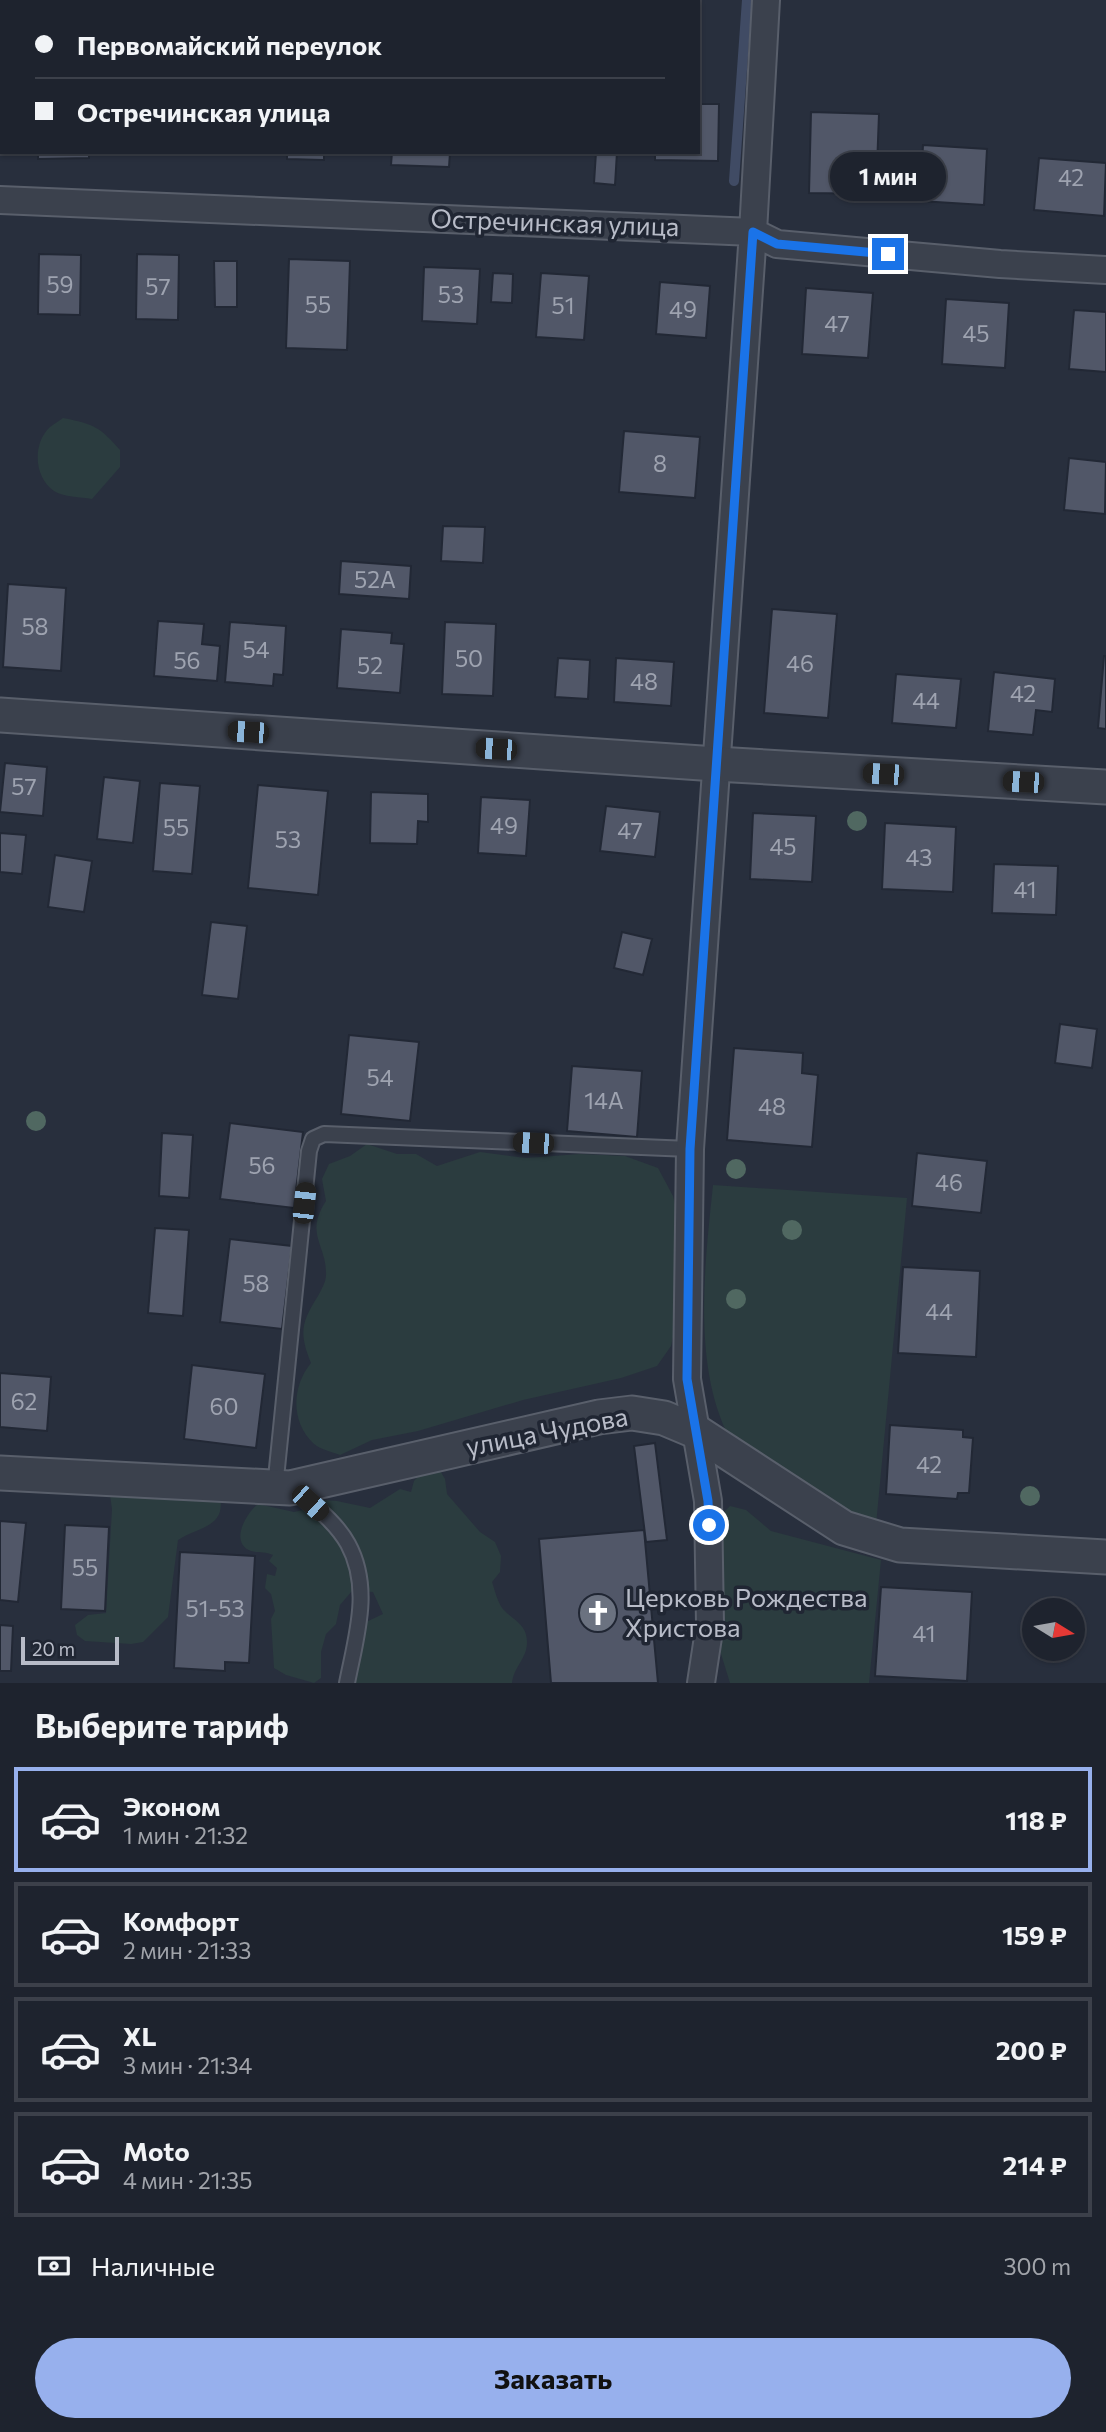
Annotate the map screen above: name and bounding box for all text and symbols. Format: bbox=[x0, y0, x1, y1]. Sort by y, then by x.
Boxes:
text: Первомайский переулок bbox=[77, 29, 382, 60]
text: Остречинская улица bbox=[77, 96, 330, 127]
callout: 1 мин bbox=[830, 152, 946, 202]
text: 1 мин bbox=[859, 162, 917, 190]
house number: 42 bbox=[1058, 163, 1084, 191]
street label: Остречинская улица bbox=[430, 202, 680, 241]
route end bbox=[872, 238, 904, 270]
house number: 59 bbox=[46, 270, 74, 298]
house number: 57 bbox=[145, 272, 171, 300]
house number: 53 bbox=[438, 280, 464, 308]
house number: 55 bbox=[305, 290, 331, 318]
house number: 51 bbox=[551, 291, 575, 319]
house number: 49 bbox=[669, 295, 697, 323]
house number: 47 bbox=[824, 309, 850, 337]
house number: 45 bbox=[962, 319, 990, 347]
house number: 8 bbox=[653, 449, 667, 477]
house number: 52А bbox=[354, 565, 396, 593]
house number: 58 bbox=[21, 612, 49, 640]
house number: 54 bbox=[242, 635, 270, 663]
house number: 50 bbox=[455, 644, 483, 672]
house number: 56 bbox=[173, 646, 201, 674]
house number: 46 bbox=[786, 649, 814, 677]
house number: 52 bbox=[357, 651, 383, 679]
house number: 48 bbox=[630, 667, 658, 695]
house number: 42 bbox=[1010, 679, 1036, 707]
house number: 44 bbox=[912, 686, 940, 714]
car bbox=[227, 720, 270, 744]
car bbox=[475, 737, 518, 761]
car bbox=[862, 762, 905, 786]
car bbox=[1002, 770, 1045, 794]
house number: 57 bbox=[11, 772, 37, 800]
house number: 49 bbox=[490, 811, 518, 839]
house number: 55 bbox=[163, 813, 189, 841]
house number: 47 bbox=[617, 816, 643, 844]
house number: 53 bbox=[275, 825, 301, 853]
house number: 45 bbox=[769, 832, 797, 860]
house number: 43 bbox=[906, 843, 932, 871]
house number: 41 bbox=[1014, 875, 1036, 903]
house number: 54 bbox=[366, 1063, 394, 1091]
house number: 14А bbox=[584, 1086, 624, 1114]
house number: 48 bbox=[758, 1092, 786, 1120]
car bbox=[512, 1131, 555, 1155]
house number: 56 bbox=[248, 1151, 276, 1179]
house number: 46 bbox=[935, 1168, 963, 1196]
car bbox=[292, 1181, 317, 1225]
house number: 58 bbox=[242, 1269, 270, 1297]
house number: 44 bbox=[925, 1297, 953, 1325]
house number: 62 bbox=[11, 1387, 37, 1415]
house number: 60 bbox=[210, 1392, 238, 1420]
street label: улица Чудова bbox=[463, 1400, 630, 1461]
house number: 42 bbox=[916, 1450, 942, 1478]
car bbox=[288, 1481, 333, 1525]
route start bbox=[693, 1509, 725, 1541]
house number: 55 bbox=[72, 1553, 98, 1581]
place label: Церковь Рождества Христова bbox=[625, 1581, 868, 1642]
church icon: Церковь Рождества Христова bbox=[577, 1592, 619, 1634]
house number: 51-53 bbox=[185, 1594, 245, 1622]
north arrow bbox=[1022, 1598, 1085, 1661]
map controls bbox=[1022, 1598, 1085, 1661]
house number: 41 bbox=[913, 1619, 935, 1647]
scale bar bbox=[21, 1634, 119, 1666]
text: 20 m bbox=[32, 1637, 75, 1660]
text: Выберите тариф bbox=[35, 1705, 289, 1745]
icon: car bbox=[39, 1788, 102, 1851]
text: Эконом bbox=[123, 1790, 220, 1821]
text: 118 ₽ bbox=[1005, 1804, 1067, 1835]
text: 1 мин · 21:32 bbox=[123, 1821, 248, 1849]
icon: car bbox=[39, 1903, 102, 1966]
text: Комфорт bbox=[123, 1905, 239, 1936]
text: 159 ₽ bbox=[1002, 1919, 1067, 1950]
text: 2 мин · 21:33 bbox=[123, 1936, 251, 1964]
icon: car bbox=[39, 2018, 102, 2081]
text: XL bbox=[123, 2020, 157, 2051]
text: 200 ₽ bbox=[996, 2034, 1067, 2065]
text: 3 мин · 21:34 bbox=[123, 2051, 252, 2079]
icon: car bbox=[39, 2133, 102, 2196]
text: Moto bbox=[123, 2135, 190, 2166]
text: 214 ₽ bbox=[1002, 2149, 1067, 2180]
text: 4 мин · 21:35 bbox=[123, 2166, 252, 2194]
icon: cash bbox=[35, 2247, 73, 2285]
text: Наличные bbox=[91, 2250, 215, 2281]
text: 300 m bbox=[1003, 2252, 1071, 2280]
button: Заказать bbox=[35, 2338, 1071, 2418]

